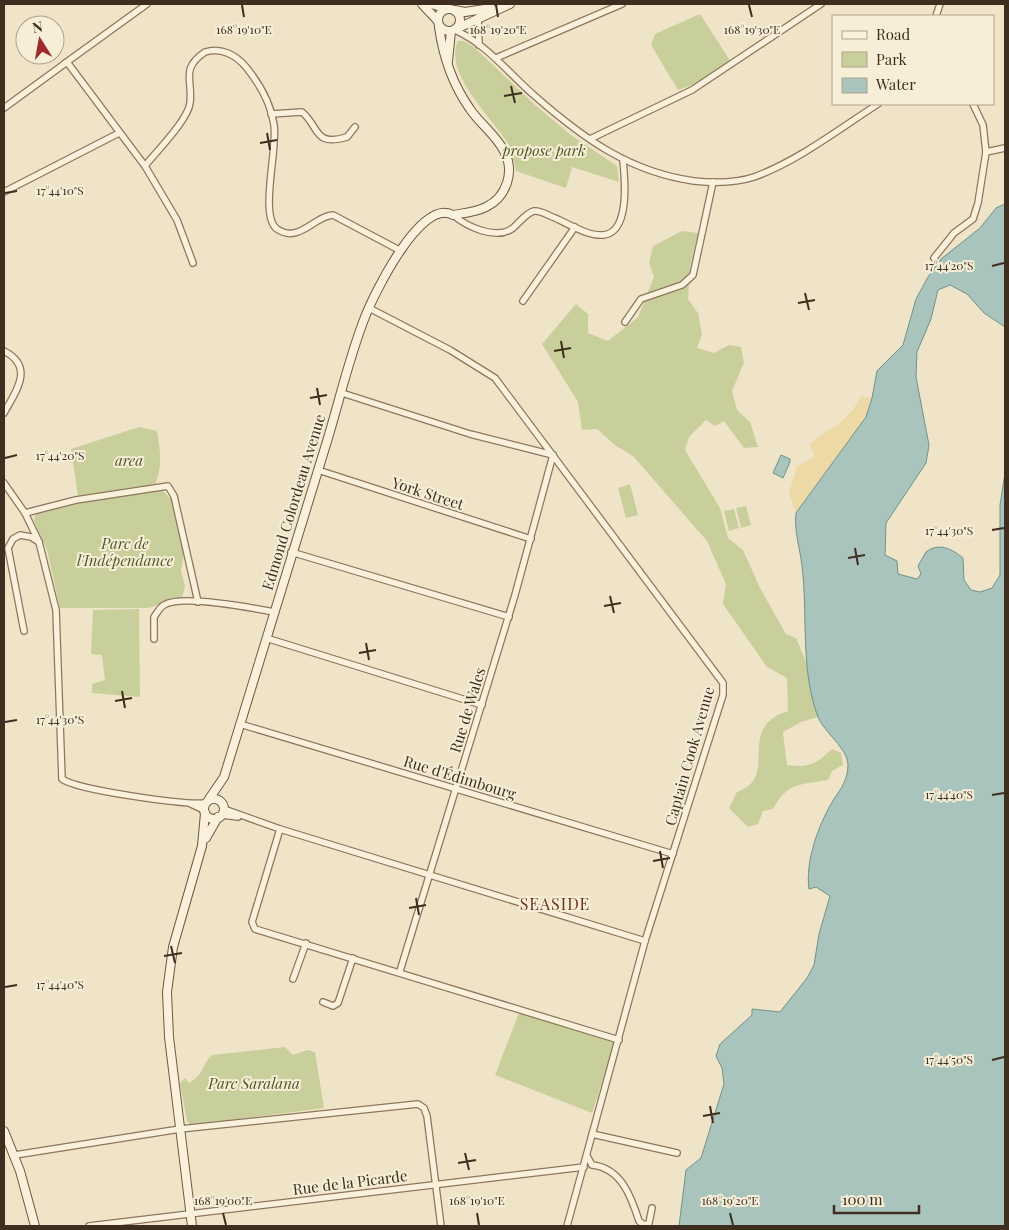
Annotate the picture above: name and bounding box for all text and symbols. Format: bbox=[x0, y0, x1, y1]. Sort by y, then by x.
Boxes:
north arrow bbox=[15, 15, 65, 65]
legend bbox=[832, 15, 994, 105]
text: N bbox=[31, 16, 44, 37]
text: 168°19'10"E bbox=[216, 21, 272, 37]
text: 168°19'20"E bbox=[469, 21, 527, 37]
text: 168°19'30"E bbox=[724, 21, 780, 37]
text: Road bbox=[876, 24, 910, 44]
text: Park bbox=[876, 49, 908, 69]
text: Water bbox=[875, 74, 916, 94]
park label: propose park bbox=[500, 140, 586, 160]
text: 17°44'10"S bbox=[36, 182, 84, 198]
text: 17°44'20"S bbox=[925, 257, 973, 273]
street label: Edmond Colordeau Avenue bbox=[257, 412, 329, 592]
text: 17°44'20"S bbox=[36, 447, 84, 463]
park label: area bbox=[115, 450, 143, 470]
street label: York Street bbox=[389, 472, 467, 514]
text: 17°44'30"S bbox=[925, 522, 973, 538]
park label: Parc de l'Indépendance bbox=[77, 533, 174, 570]
street label: Rue de Wales bbox=[445, 665, 489, 755]
street label: Captain Cook Avenue bbox=[660, 684, 718, 828]
text: 17°44'30"S bbox=[36, 711, 84, 727]
street label: Rue d'Édimbourg bbox=[401, 750, 519, 804]
text: 17°44'40"S bbox=[925, 786, 973, 802]
district label: SEASIDE bbox=[520, 893, 590, 914]
text: 17°44'40"S bbox=[36, 976, 84, 992]
text: 17°44'50"S bbox=[925, 1051, 973, 1067]
park label: Parc Saralana bbox=[207, 1073, 300, 1093]
street label: Rue de la Picarde bbox=[292, 1165, 408, 1199]
scale bar bbox=[834, 1182, 919, 1214]
text: 100 m bbox=[842, 1189, 883, 1209]
text: 168°19'00"E bbox=[194, 1192, 252, 1208]
text: 168°19'10"E bbox=[449, 1192, 505, 1208]
text: 168°19'20"E bbox=[701, 1192, 759, 1208]

